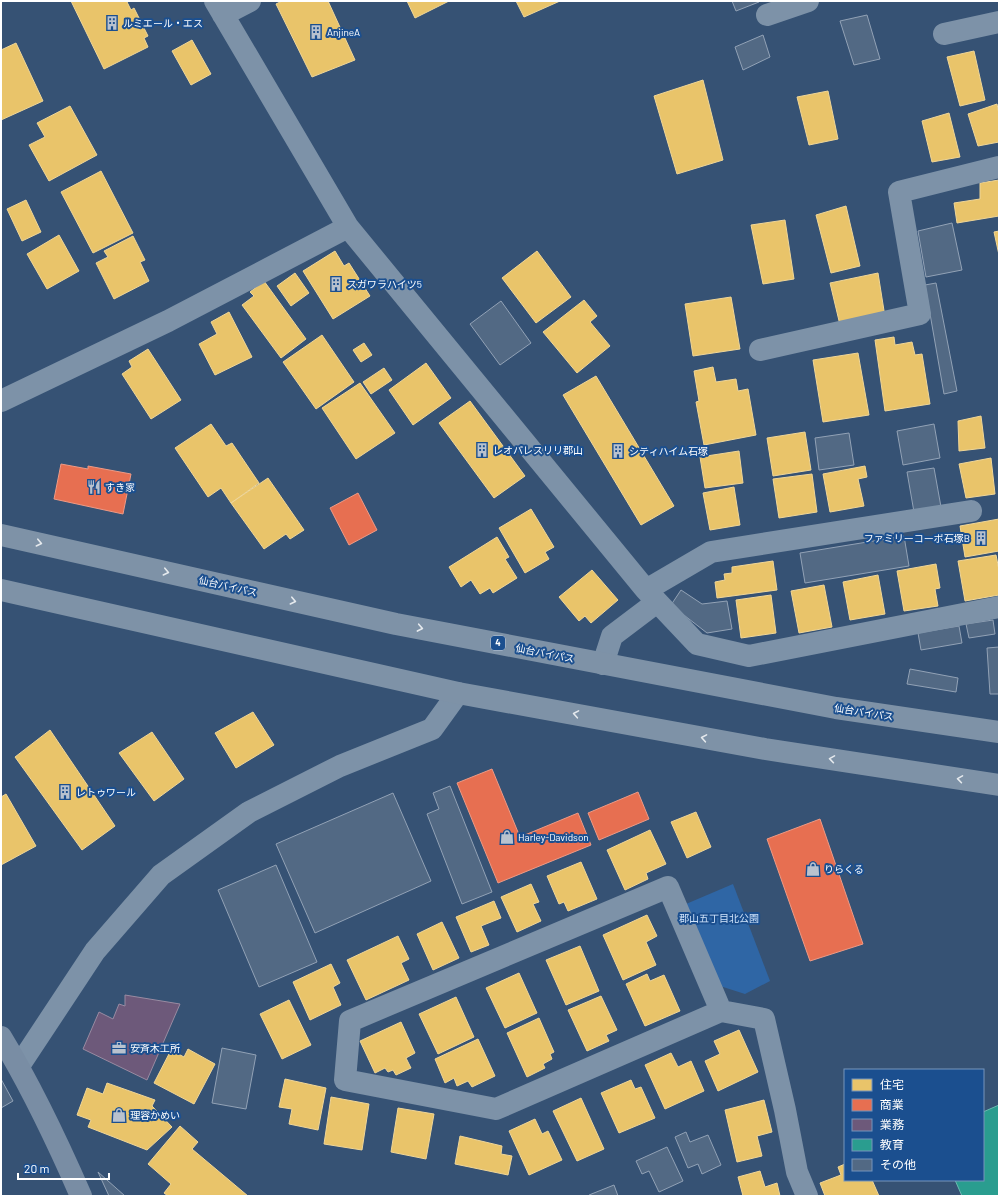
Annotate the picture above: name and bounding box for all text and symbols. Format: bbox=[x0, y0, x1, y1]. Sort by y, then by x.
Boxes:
building icon: ルミエール・エス bbox=[104, 15, 120, 31]
place label: ルミエール・エス bbox=[123, 17, 203, 29]
building icon: AnjineA bbox=[308, 24, 324, 40]
place label: AnjineA bbox=[327, 26, 360, 38]
building icon: スガワラハイツ5 bbox=[328, 276, 344, 292]
place label: スガワラハイツ5 bbox=[347, 278, 422, 290]
building icon: レオパレスリリ郡山 bbox=[474, 442, 490, 458]
building icon: シティハイム石塚 bbox=[610, 443, 626, 459]
place label: レオパレスリリ郡山 bbox=[493, 444, 583, 456]
place label: シティハイム石塚 bbox=[629, 445, 708, 457]
restaurant icon: すき家 bbox=[86, 479, 102, 495]
place label: すき家 bbox=[105, 481, 135, 493]
building icon: ファミリーコーポ石塚B bbox=[973, 530, 989, 546]
place label: ファミリーコーポ石塚B bbox=[864, 532, 970, 544]
one-way arrow bbox=[36, 539, 42, 547]
one-way arrow bbox=[163, 568, 169, 576]
street label: 仙台バイパス bbox=[198, 573, 258, 599]
one-way arrow bbox=[289, 596, 296, 604]
one-way arrow bbox=[416, 624, 423, 632]
road number: 4 bbox=[491, 636, 505, 650]
street label: 仙台バイパス bbox=[514, 641, 576, 665]
street label: 仙台バイパス bbox=[834, 701, 894, 723]
one-way arrow bbox=[573, 711, 579, 719]
one-way arrow bbox=[701, 734, 707, 742]
one-way arrow bbox=[829, 755, 835, 764]
one-way arrow bbox=[957, 775, 964, 784]
building icon: レトゥワール bbox=[57, 784, 73, 800]
place label: レトゥワール bbox=[76, 786, 136, 798]
shop icon: Harley-Davidson bbox=[499, 829, 515, 845]
place label: Harley-Davidson bbox=[518, 831, 589, 843]
shop icon: りらくる bbox=[805, 861, 821, 877]
place label: りらくる bbox=[824, 863, 864, 875]
park label: 郡山五丁目北公園 bbox=[679, 912, 759, 924]
office icon: 安斉木工所 bbox=[111, 1040, 127, 1056]
place label: 安斉木工所 bbox=[130, 1042, 180, 1054]
legend bbox=[844, 1069, 984, 1181]
text: 住宅 bbox=[880, 1077, 904, 1091]
text: 商業 bbox=[880, 1097, 904, 1111]
shop icon: 理容かめい bbox=[111, 1107, 127, 1123]
place label: 理容かめい bbox=[130, 1109, 180, 1121]
text: 業務 bbox=[880, 1117, 904, 1131]
text: 教育 bbox=[880, 1137, 904, 1151]
scale bar bbox=[18, 1155, 109, 1181]
text: その他 bbox=[880, 1157, 916, 1171]
text: 20 m bbox=[24, 1161, 50, 1175]

